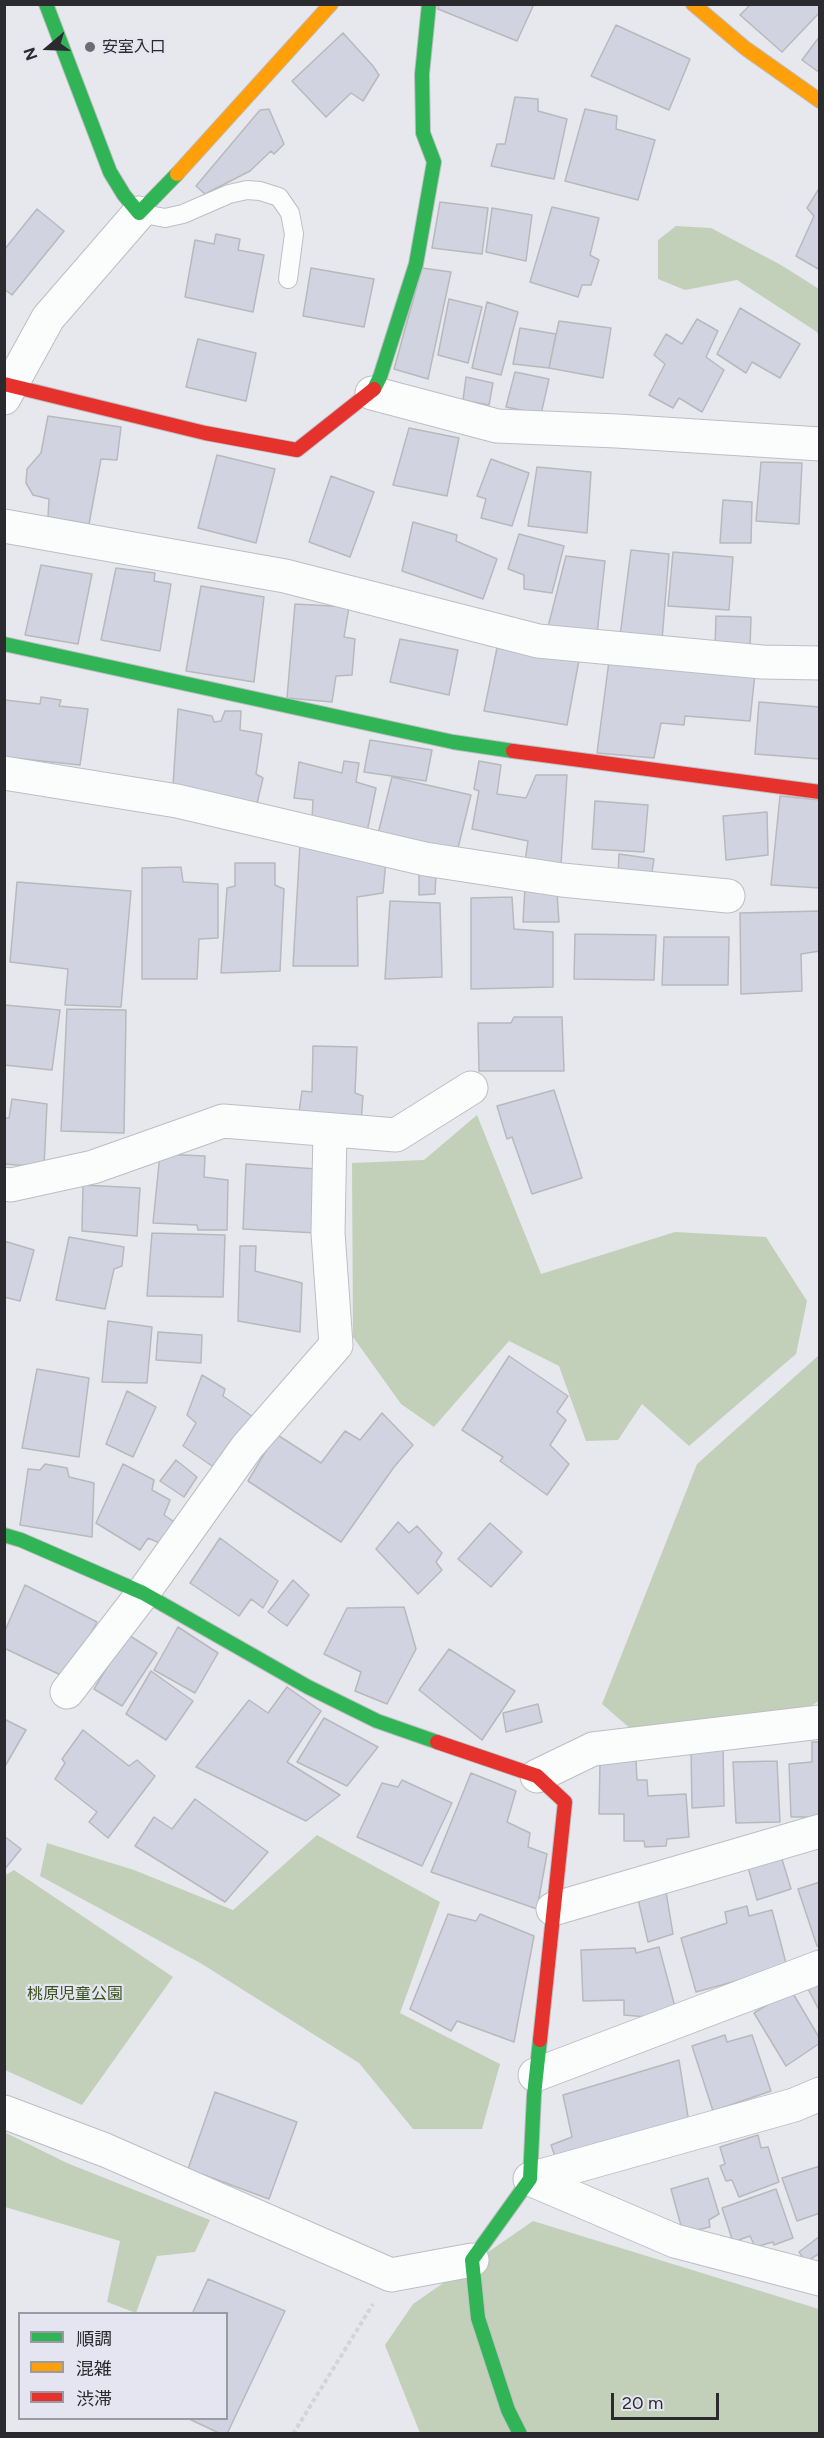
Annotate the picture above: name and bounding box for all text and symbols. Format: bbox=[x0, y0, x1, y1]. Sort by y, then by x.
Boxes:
north arrow bbox=[18, 18, 78, 78]
place label: 安室入口 bbox=[102, 37, 166, 57]
marker: 安室入口 bbox=[83, 40, 97, 54]
text: N bbox=[20, 45, 42, 63]
park label: 桃原児童公園 bbox=[27, 1984, 123, 2004]
legend bbox=[18, 2312, 228, 2420]
text: 順調 bbox=[76, 2328, 112, 2350]
text: 混雑 bbox=[76, 2358, 112, 2380]
scale bar bbox=[614, 2381, 722, 2419]
text: 渋滞 bbox=[76, 2388, 112, 2410]
text: 20 m bbox=[622, 2392, 663, 2414]

